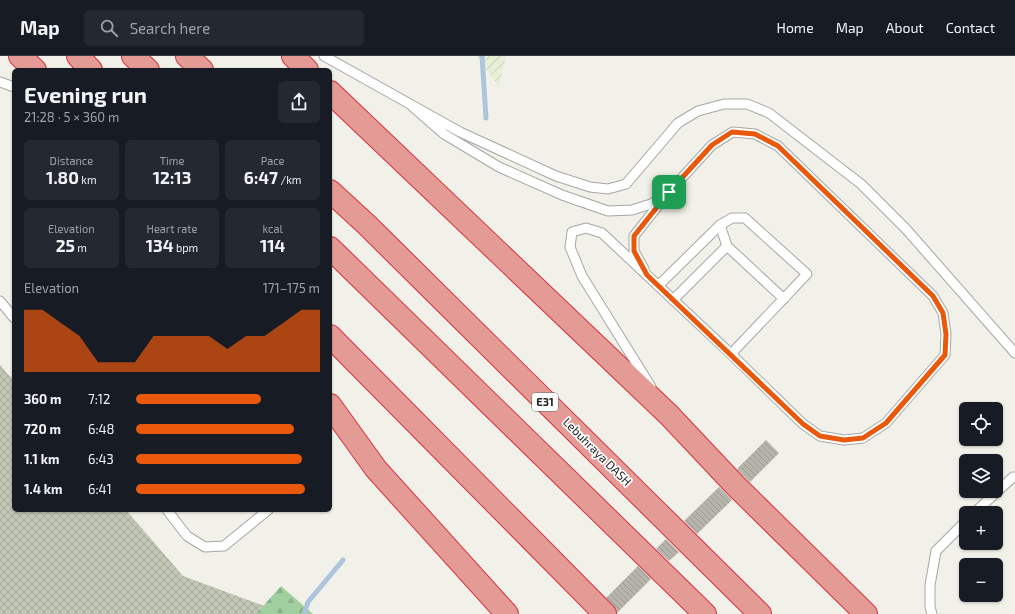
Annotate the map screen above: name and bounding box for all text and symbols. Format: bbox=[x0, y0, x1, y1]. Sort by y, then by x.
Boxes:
search box bbox=[84, 10, 364, 46]
text: Map bbox=[20, 16, 60, 39]
icon: search bbox=[98, 17, 120, 39]
text: Search here bbox=[130, 19, 210, 37]
text: Home bbox=[777, 19, 814, 36]
text: Map bbox=[836, 19, 864, 36]
text: About bbox=[886, 19, 924, 36]
text: Contact bbox=[946, 19, 995, 36]
text: Evening run bbox=[24, 81, 147, 107]
button: share bbox=[278, 81, 320, 123]
text: 21:28 · 5 × 360 m bbox=[24, 109, 119, 125]
text: Distance bbox=[50, 154, 93, 167]
text: Time bbox=[160, 154, 184, 167]
text: Pace bbox=[261, 154, 285, 167]
text: 1.80 bbox=[46, 167, 79, 187]
text: 12:13 bbox=[153, 167, 191, 187]
text: 6:47 bbox=[244, 167, 278, 187]
text: km bbox=[79, 173, 97, 186]
text: /km bbox=[278, 173, 301, 186]
pin bbox=[652, 175, 686, 209]
icon: arrive bbox=[658, 181, 680, 203]
text: Elevation bbox=[48, 222, 95, 235]
text: Heart rate bbox=[147, 222, 197, 235]
text: kcal bbox=[263, 222, 283, 235]
text: 25 bbox=[56, 235, 75, 255]
text: 134 bbox=[146, 235, 174, 255]
text: 114 bbox=[260, 235, 285, 255]
text: m bbox=[75, 241, 87, 254]
text: bpm bbox=[174, 241, 198, 254]
text: Elevation bbox=[24, 280, 79, 296]
text: 171–175 m bbox=[263, 280, 320, 296]
text: 360 m bbox=[24, 391, 62, 407]
text: 7:12 bbox=[88, 391, 110, 407]
road number: E31 bbox=[532, 393, 558, 411]
map controls bbox=[959, 402, 1003, 602]
button: locate bbox=[959, 402, 1003, 446]
street label: Lebuhraya DASH bbox=[561, 414, 635, 488]
text: 720 m bbox=[24, 421, 61, 437]
text: 6:48 bbox=[88, 421, 114, 437]
text: 1.1 km bbox=[24, 451, 59, 467]
text: 6:43 bbox=[88, 451, 114, 467]
button: layers bbox=[959, 454, 1003, 498]
text: 1.4 km bbox=[24, 481, 63, 497]
text: 6:41 bbox=[88, 481, 112, 497]
button: + bbox=[959, 506, 1003, 550]
button: − bbox=[959, 558, 1003, 602]

